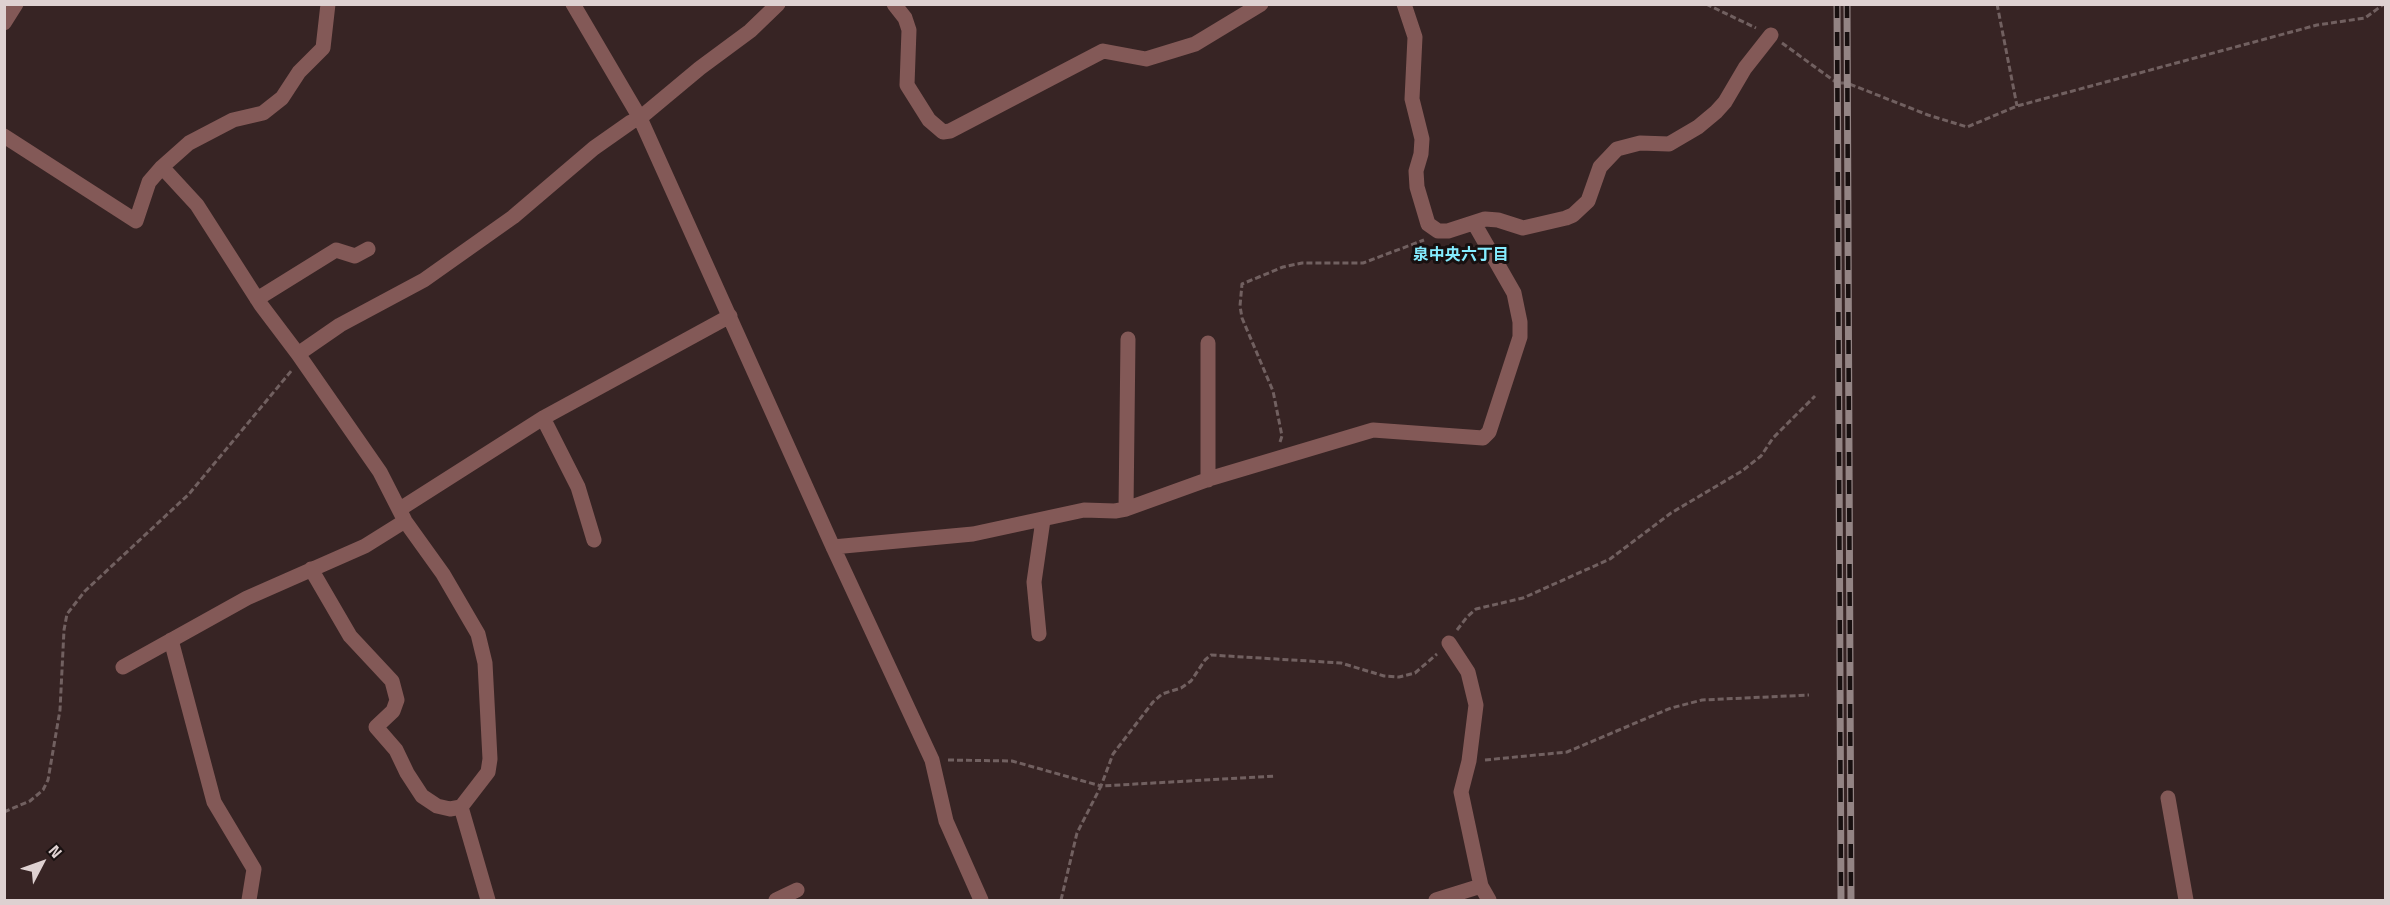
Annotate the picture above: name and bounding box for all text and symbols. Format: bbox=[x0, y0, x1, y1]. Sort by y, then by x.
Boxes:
district label: 泉中央六丁目 bbox=[1413, 246, 1509, 266]
north arrow bbox=[12, 833, 72, 893]
text: N bbox=[43, 839, 68, 863]

